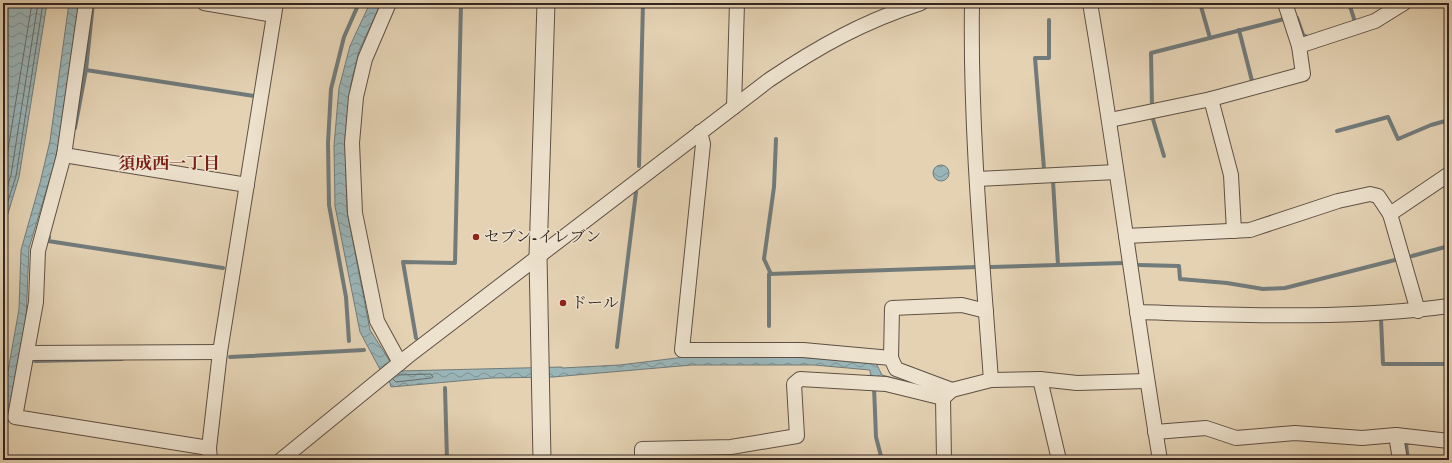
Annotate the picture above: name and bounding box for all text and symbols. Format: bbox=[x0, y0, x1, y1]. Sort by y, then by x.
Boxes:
district label: 須成西一丁目 bbox=[118, 153, 220, 175]
place label: セブン-イレブン bbox=[484, 227, 601, 247]
marker: セブン-イレブン bbox=[471, 232, 481, 242]
place label: ドール bbox=[571, 293, 619, 313]
marker: ドール bbox=[558, 298, 568, 308]

